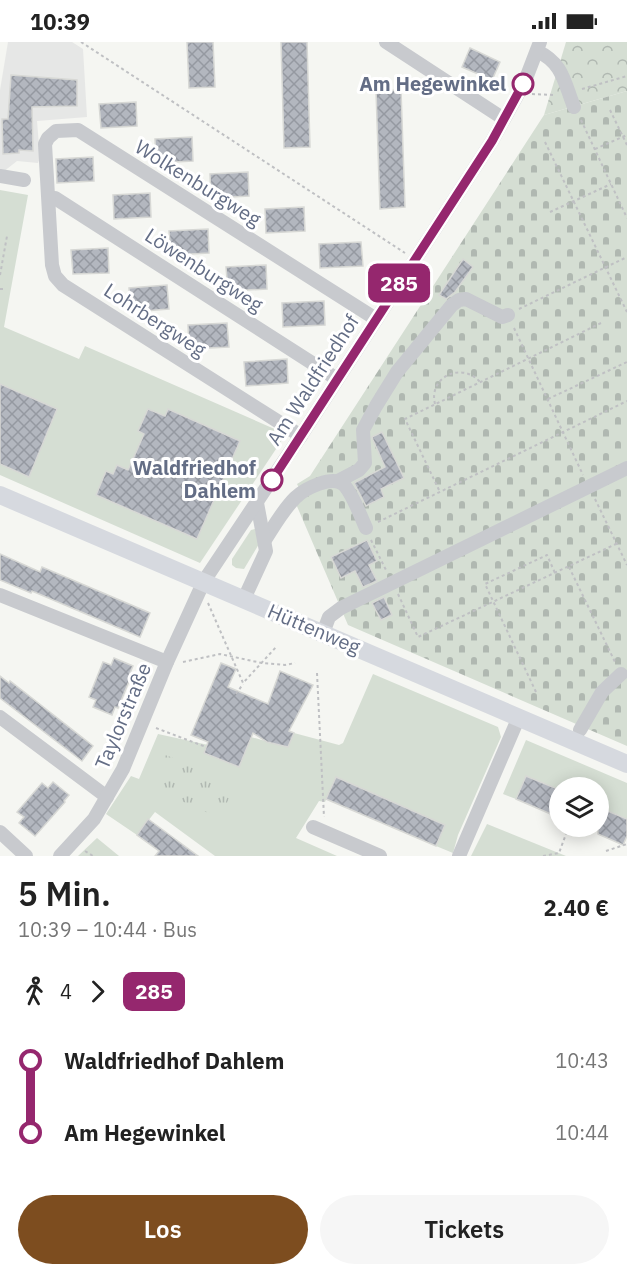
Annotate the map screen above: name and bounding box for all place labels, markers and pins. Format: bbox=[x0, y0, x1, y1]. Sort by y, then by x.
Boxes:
place label: Am Hegewinkel bbox=[359, 70, 506, 97]
marker: Am Hegewinkel bbox=[512, 73, 534, 95]
place label: Waldfriedhof Dahlem bbox=[133, 454, 256, 504]
marker: Waldfriedhof Dahlem bbox=[261, 469, 283, 491]

